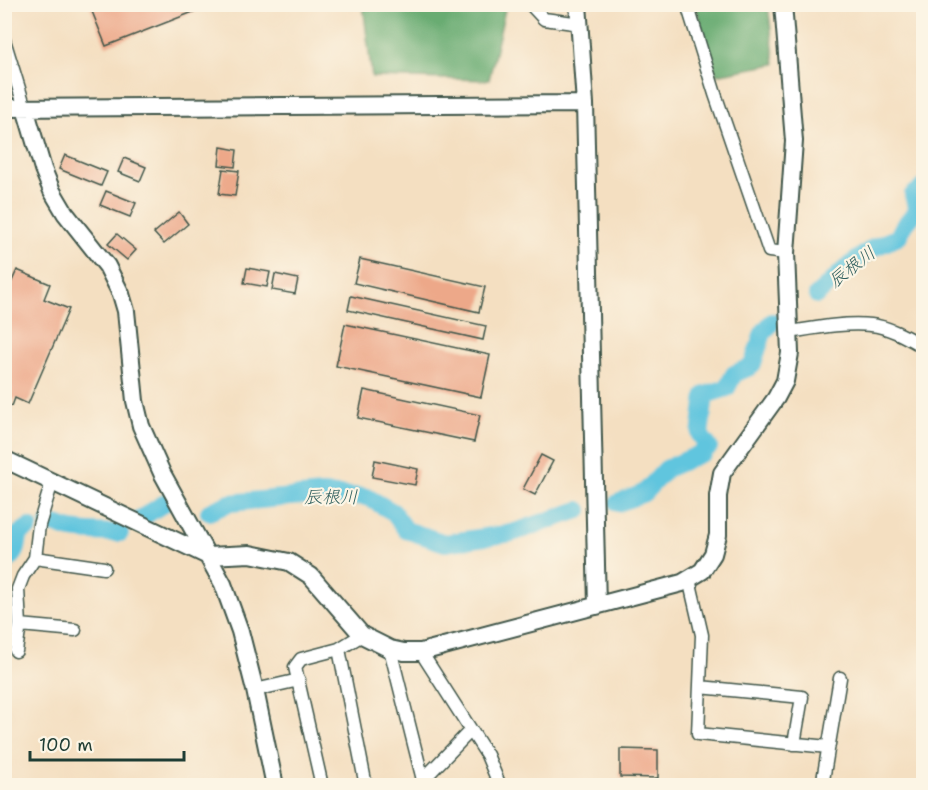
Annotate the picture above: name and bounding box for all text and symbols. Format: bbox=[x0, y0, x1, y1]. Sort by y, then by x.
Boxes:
water label: 辰根川 bbox=[823, 241, 881, 293]
water label: 辰根川 bbox=[304, 485, 358, 509]
scale bar bbox=[30, 724, 184, 762]
text: 100 m bbox=[39, 733, 93, 757]

